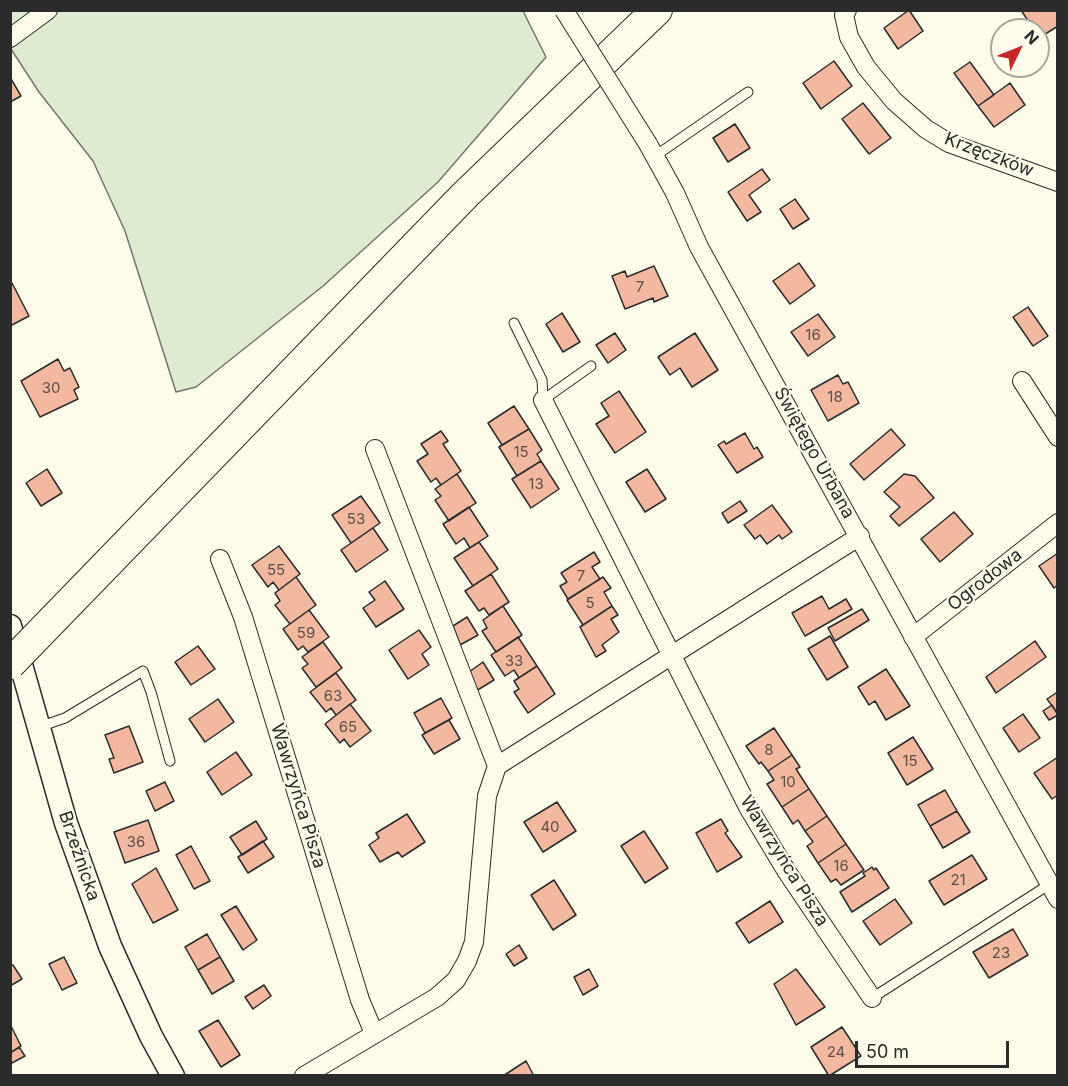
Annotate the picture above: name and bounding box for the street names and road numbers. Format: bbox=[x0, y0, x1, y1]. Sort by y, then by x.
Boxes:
street label: Krzęczków bbox=[941, 128, 1037, 182]
street label: Świętego Urbana bbox=[769, 384, 859, 522]
street label: Ogrodowa bbox=[944, 544, 1026, 616]
street label: Wawrzyńca Pisza bbox=[266, 721, 330, 871]
street label: Wawrzyńca Pisza bbox=[735, 792, 833, 930]
street label: Brzeźnicka bbox=[54, 808, 104, 904]

